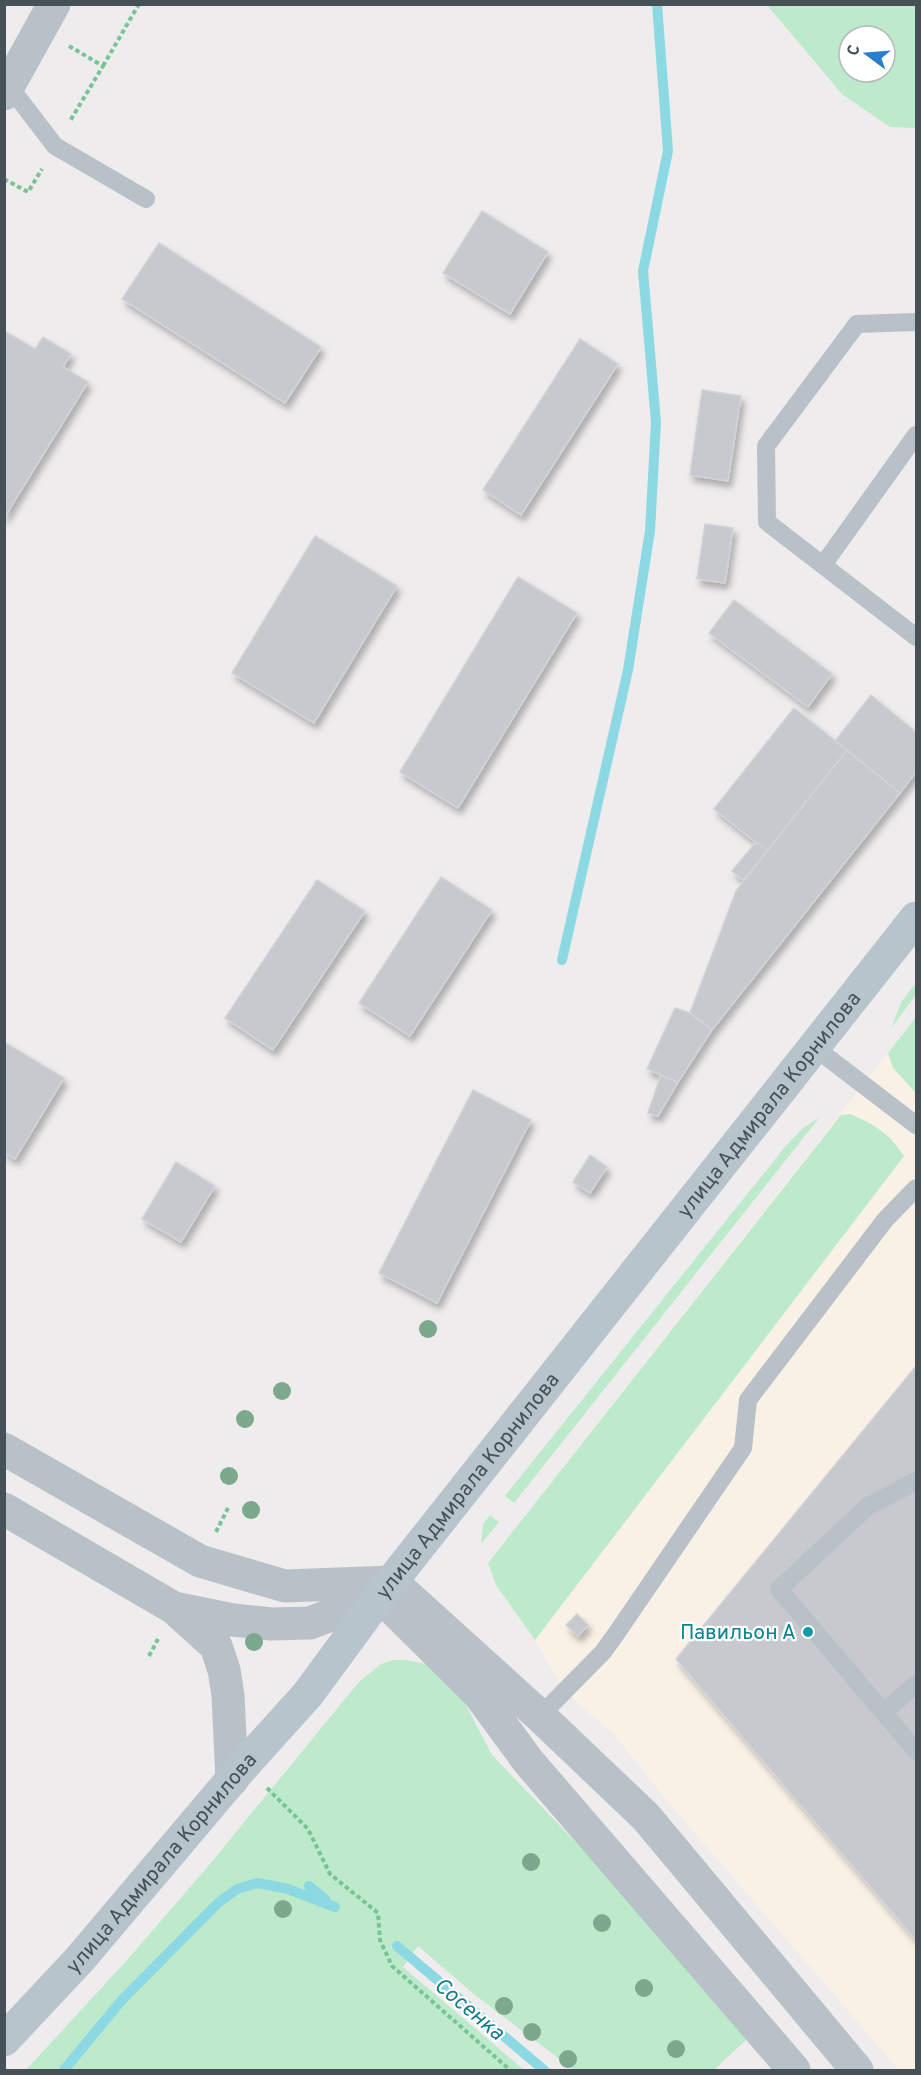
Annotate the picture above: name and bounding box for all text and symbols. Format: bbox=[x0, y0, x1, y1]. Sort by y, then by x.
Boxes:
north arrow bbox=[837, 24, 897, 84]
text: С bbox=[843, 43, 866, 58]
street label: улица Адмирала Корнилова bbox=[672, 986, 868, 1224]
street label: улица Адмирала Корнилова bbox=[371, 1368, 566, 1605]
place label: Павильон А bbox=[680, 1620, 796, 1647]
marker: Павильон А bbox=[801, 1625, 815, 1639]
street label: улица Адмирала Корнилова bbox=[61, 1747, 264, 1980]
water label: Сосенка bbox=[428, 1973, 510, 2048]

